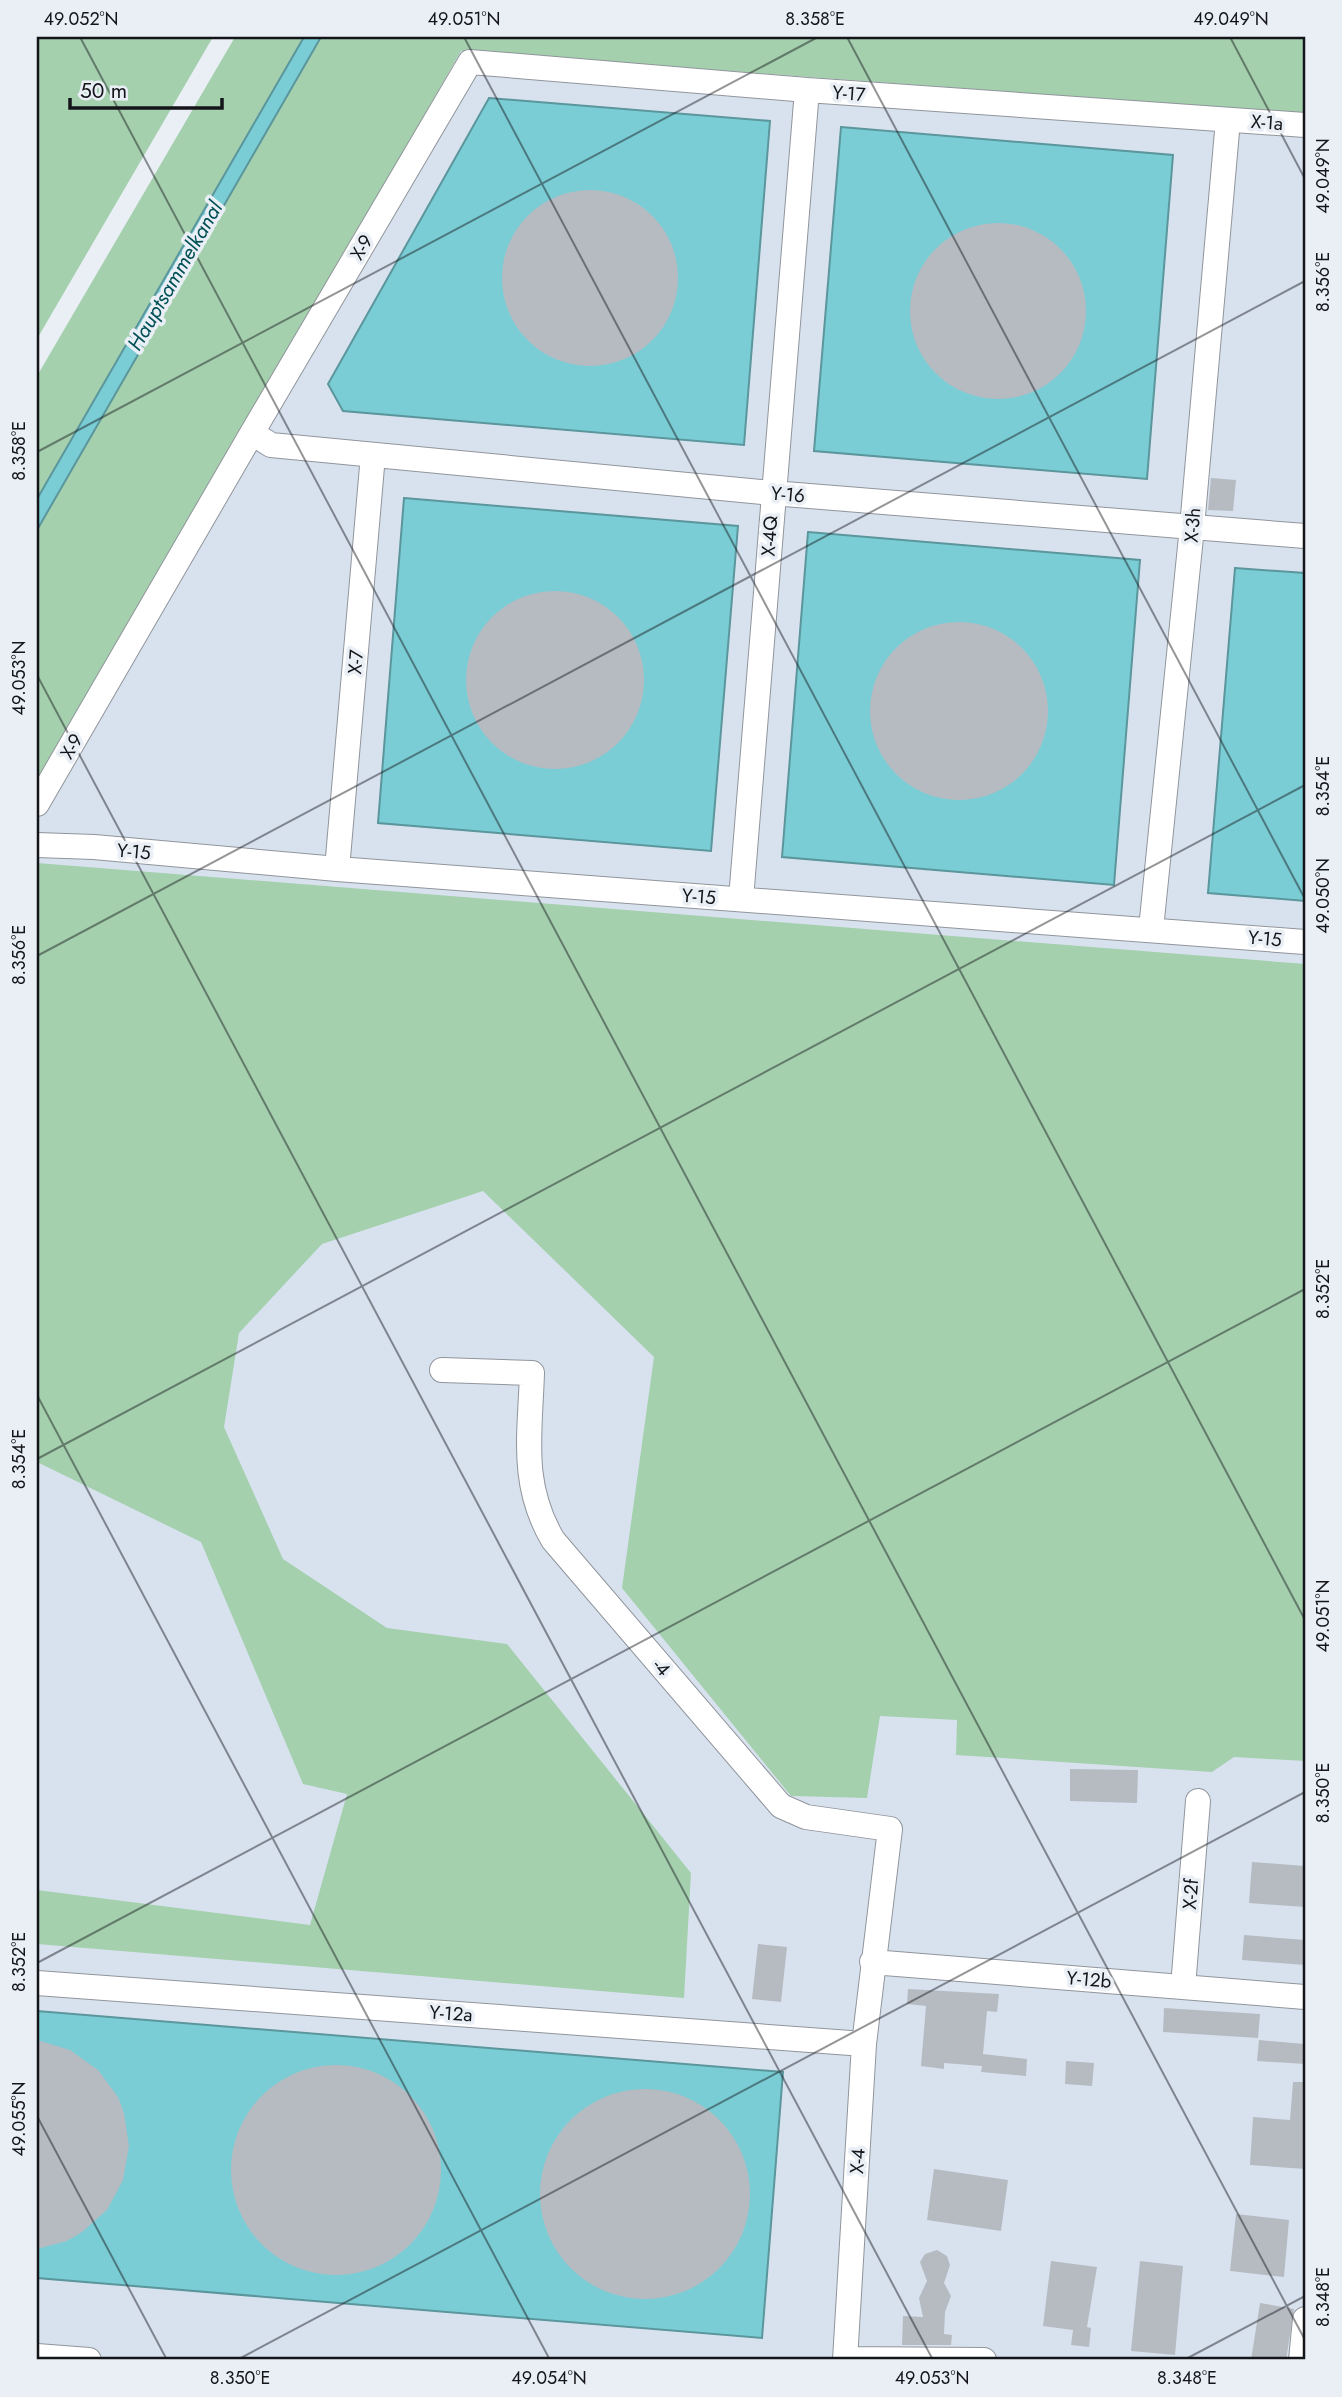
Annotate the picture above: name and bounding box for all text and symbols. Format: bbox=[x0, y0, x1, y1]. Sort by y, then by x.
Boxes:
text: 49.052°N bbox=[43, 6, 119, 32]
text: 49.051°N bbox=[427, 6, 501, 32]
text: 8.358°E bbox=[785, 6, 845, 32]
text: 49.049°N bbox=[1193, 6, 1269, 32]
scale bar bbox=[70, 66, 222, 110]
text: 50 m bbox=[80, 76, 127, 106]
street label: Y-17 bbox=[831, 79, 866, 108]
street label: X-1a bbox=[1250, 108, 1284, 137]
text: 49.049°N bbox=[1310, 138, 1336, 214]
water label: Hauptsammelkanal bbox=[120, 195, 231, 356]
street label: X-9 bbox=[343, 229, 379, 265]
text: 8.356°E bbox=[1310, 252, 1336, 312]
text: 8.358°E bbox=[6, 421, 32, 481]
street label: Y-16 bbox=[770, 480, 806, 509]
street label: X-3h bbox=[1178, 506, 1207, 544]
street label: X-4Q bbox=[755, 515, 784, 557]
text: 49.053°N bbox=[6, 641, 32, 715]
street label: X-7 bbox=[341, 649, 370, 675]
street label: X-9 bbox=[53, 728, 89, 764]
text: 8.354°E bbox=[1310, 756, 1336, 816]
street label: Y-15 bbox=[116, 837, 152, 866]
text: 49.050°N bbox=[1310, 858, 1336, 934]
street label: Y-15 bbox=[681, 882, 717, 911]
street label: Y-15 bbox=[1247, 924, 1283, 953]
text: 8.356°E bbox=[6, 925, 32, 985]
text: 8.352°E bbox=[1310, 1259, 1336, 1319]
text: 8.354°E bbox=[6, 1429, 32, 1489]
text: 49.051°N bbox=[1310, 1579, 1336, 1653]
street label: -4 bbox=[646, 1653, 677, 1682]
text: 8.350°E bbox=[1310, 1763, 1336, 1823]
street label: X-2f bbox=[1176, 1877, 1205, 1911]
text: 8.352°E bbox=[6, 1932, 32, 1992]
street label: Y-12b bbox=[1065, 1964, 1113, 1995]
street label: Y-12a bbox=[428, 1999, 473, 2028]
text: 49.055°N bbox=[6, 2081, 32, 2157]
street label: X-4 bbox=[843, 2147, 872, 2175]
text: 8.348°E bbox=[1310, 2267, 1336, 2327]
text: 8.350°E bbox=[210, 2365, 270, 2391]
text: 49.054°N bbox=[511, 2365, 587, 2391]
text: 49.053°N bbox=[895, 2365, 969, 2391]
text: 8.348°E bbox=[1157, 2365, 1217, 2391]

